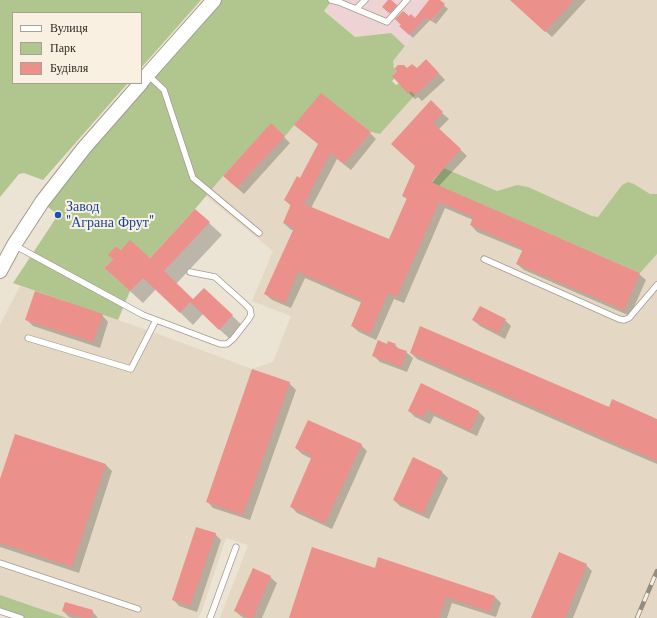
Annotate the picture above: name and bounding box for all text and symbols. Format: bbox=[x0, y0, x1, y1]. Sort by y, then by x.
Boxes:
legend bbox=[12, 12, 142, 84]
text: Вулиця bbox=[50, 20, 88, 35]
text: Парк bbox=[50, 40, 76, 55]
text: Будівля bbox=[50, 60, 88, 75]
place label: Завод "Аграна Фрут" bbox=[66, 199, 154, 232]
marker: Завод "Аграна Фрут" bbox=[53, 210, 63, 220]

